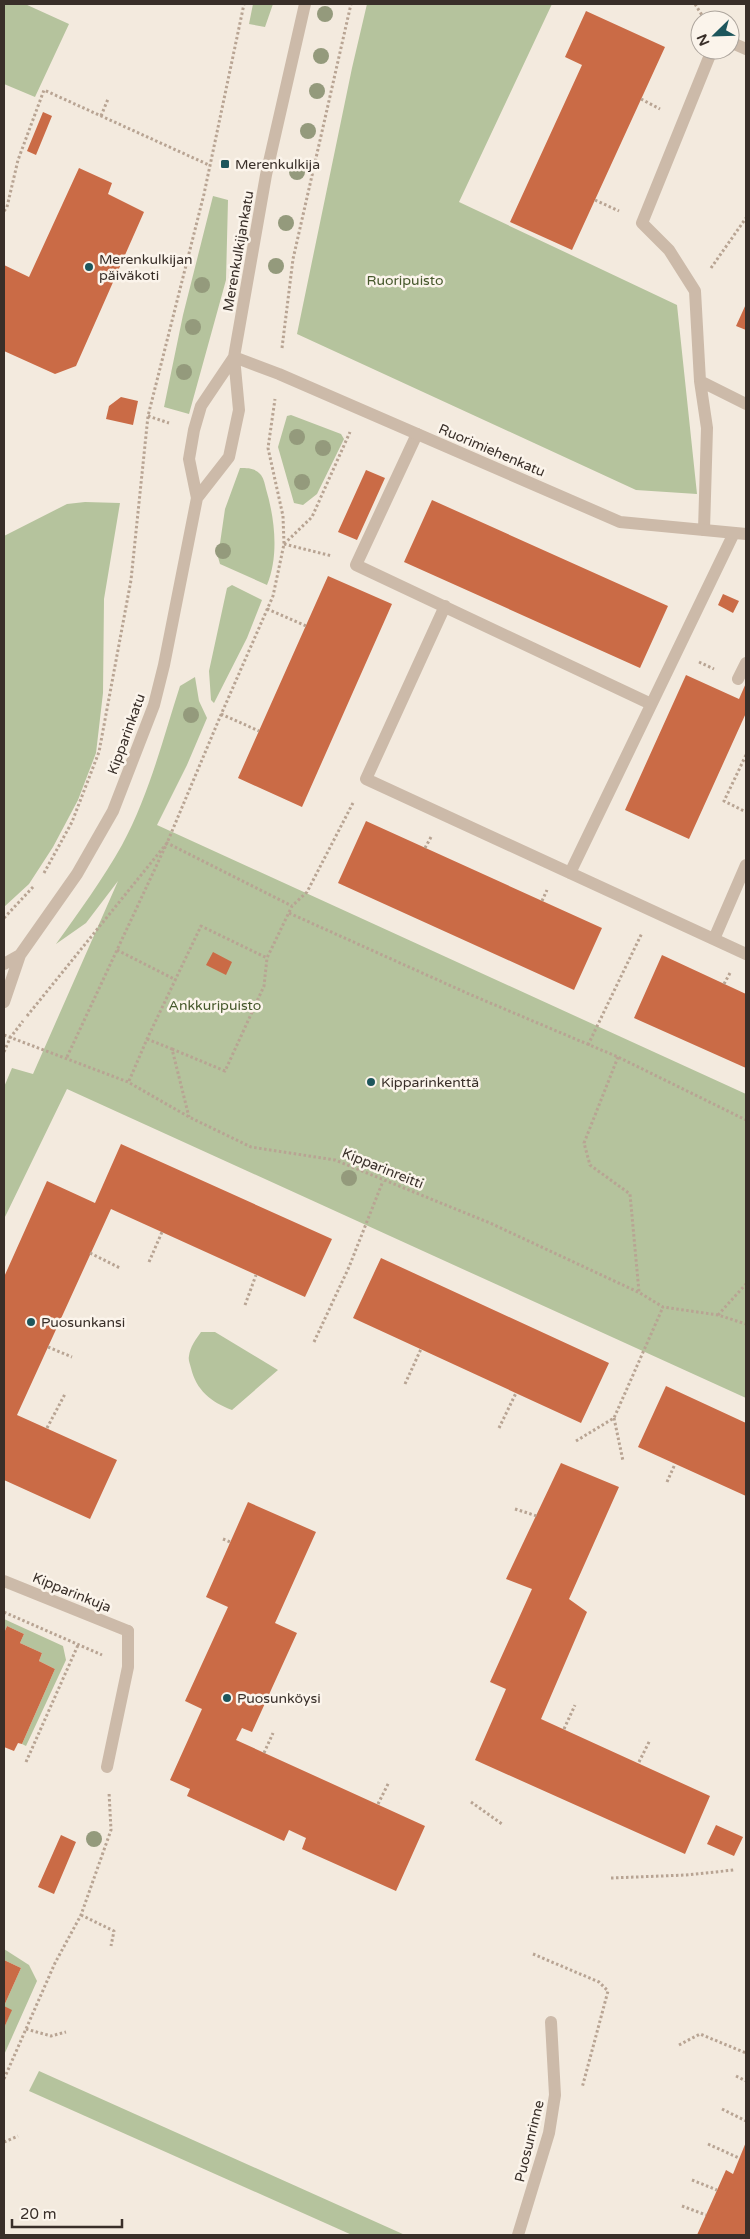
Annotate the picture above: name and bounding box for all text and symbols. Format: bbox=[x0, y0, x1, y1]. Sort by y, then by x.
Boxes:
north arrow bbox=[690, 10, 740, 60]
text: N bbox=[693, 31, 714, 48]
place label: Merenkulkija bbox=[235, 156, 320, 173]
marker: Merenkulkija bbox=[219, 158, 231, 170]
street label: Merenkulkijankatu bbox=[219, 189, 258, 313]
place label: Merenkulkijan päiväkoti bbox=[99, 251, 193, 284]
marker: Merenkulkijan päiväkoti bbox=[83, 261, 95, 273]
park label: Ruoripuisto bbox=[366, 272, 444, 289]
street label: Ruorimiehenkatu bbox=[436, 420, 548, 481]
street label: Kipparinkatu bbox=[104, 691, 149, 777]
park label: Ankkuripuisto bbox=[169, 997, 261, 1014]
place label: Kipparinkenttä bbox=[381, 1074, 479, 1091]
marker: Kipparinkenttä bbox=[365, 1076, 377, 1088]
street label: Kipparinreitti bbox=[340, 1144, 426, 1193]
place label: Puosunkansi bbox=[41, 1314, 125, 1331]
marker: Puosunkansi bbox=[25, 1316, 37, 1328]
street label: Kipparinkuja bbox=[30, 1569, 114, 1616]
place label: Puosunköysi bbox=[237, 1690, 321, 1707]
marker: Puosunköysi bbox=[221, 1692, 233, 1704]
street label: Puosunrinne bbox=[511, 2098, 548, 2184]
scale bar bbox=[12, 2196, 122, 2228]
text: 20 m bbox=[20, 2205, 57, 2223]

